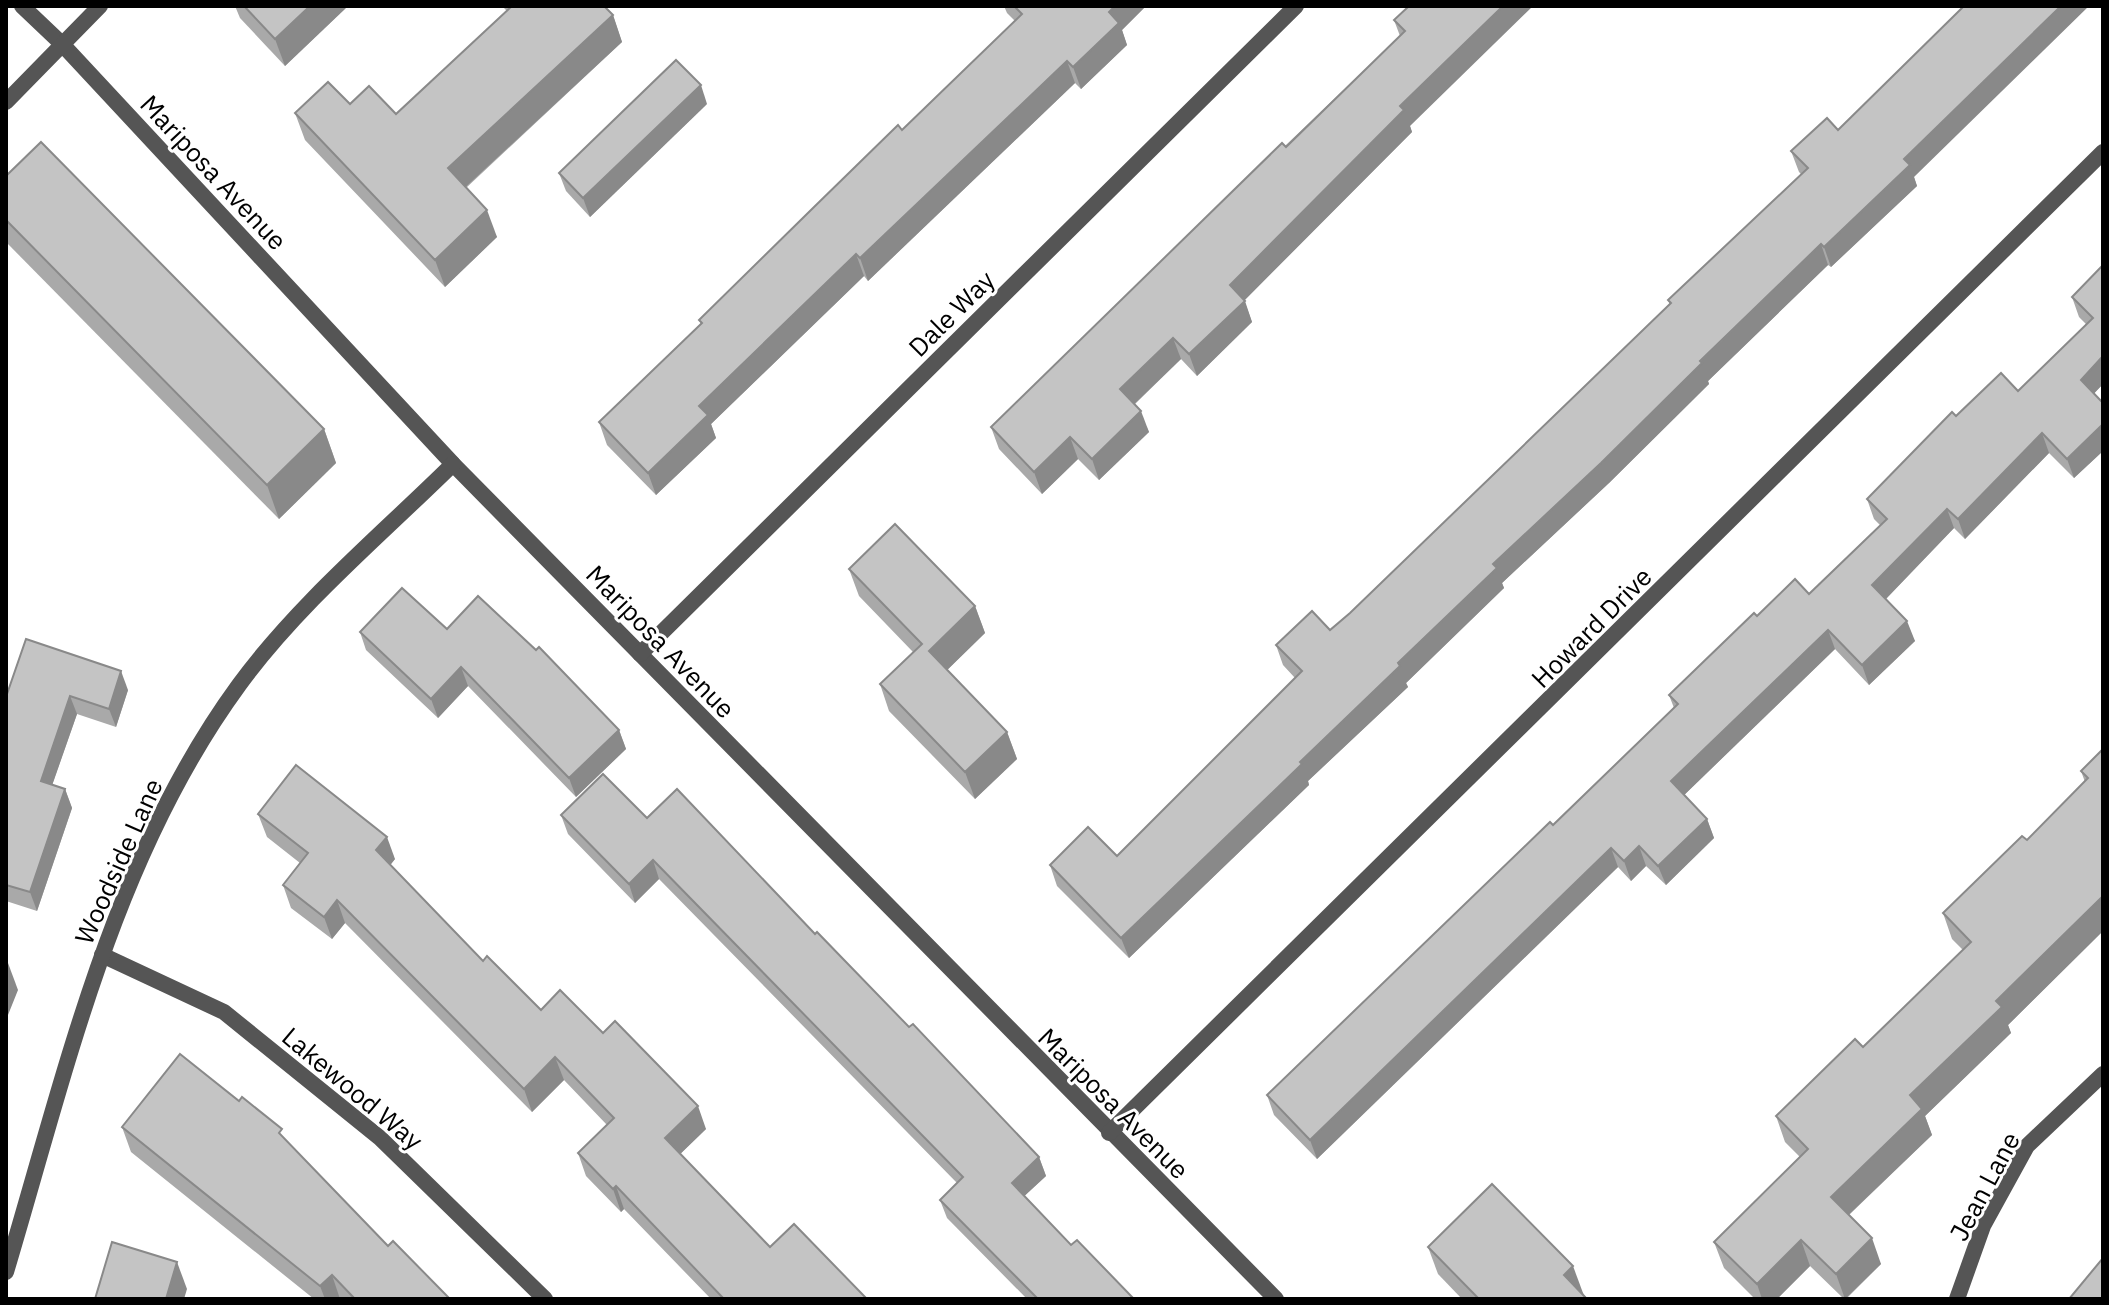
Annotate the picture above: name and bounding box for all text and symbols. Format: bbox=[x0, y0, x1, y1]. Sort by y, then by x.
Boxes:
street label: Mariposa Avenue bbox=[133, 87, 295, 257]
street label: Dale Way bbox=[901, 263, 1001, 363]
street label: Mariposa Avenue bbox=[579, 557, 743, 725]
street label: Howard Drive bbox=[1523, 559, 1659, 695]
street label: Woodside Lane bbox=[66, 773, 170, 949]
street label: Lakewood Way bbox=[275, 1019, 431, 1157]
street label: Mariposa Avenue bbox=[1031, 1020, 1197, 1186]
street label: Jean Lane bbox=[1941, 1126, 2027, 1246]

